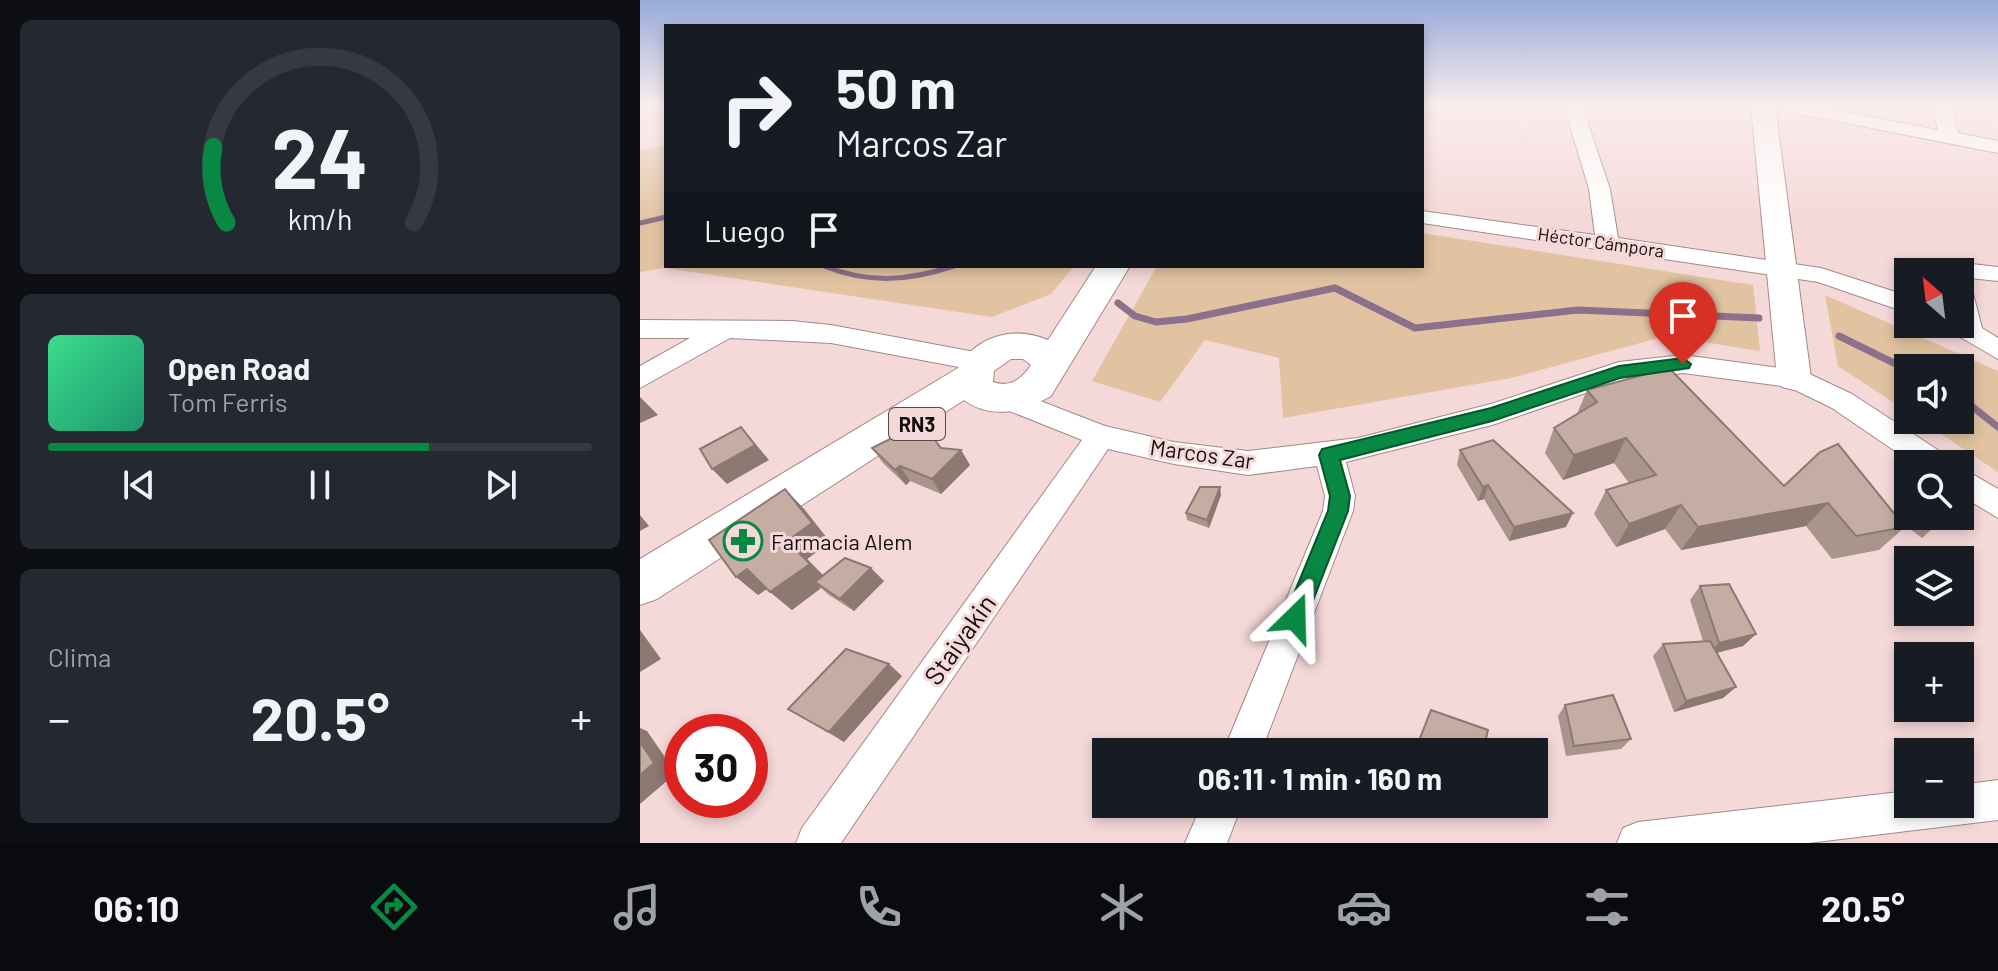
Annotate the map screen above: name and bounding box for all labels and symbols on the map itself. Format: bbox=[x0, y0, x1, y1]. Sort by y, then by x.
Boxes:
street label: Héctor Cámpora bbox=[1537, 222, 1665, 262]
north arrow bbox=[1894, 258, 1974, 338]
pin bbox=[1649, 282, 1717, 364]
road number: RN3 bbox=[889, 408, 945, 440]
street label: Marcos Zar bbox=[1148, 433, 1256, 473]
pharmacy icon: Farmacia Alem bbox=[722, 520, 764, 562]
place label: Farmacia Alem bbox=[771, 528, 913, 554]
position arrow bbox=[1253, 576, 1337, 660]
street label: Staiyakin bbox=[917, 588, 1001, 690]
speed limit sign: 30 bbox=[664, 714, 768, 818]

